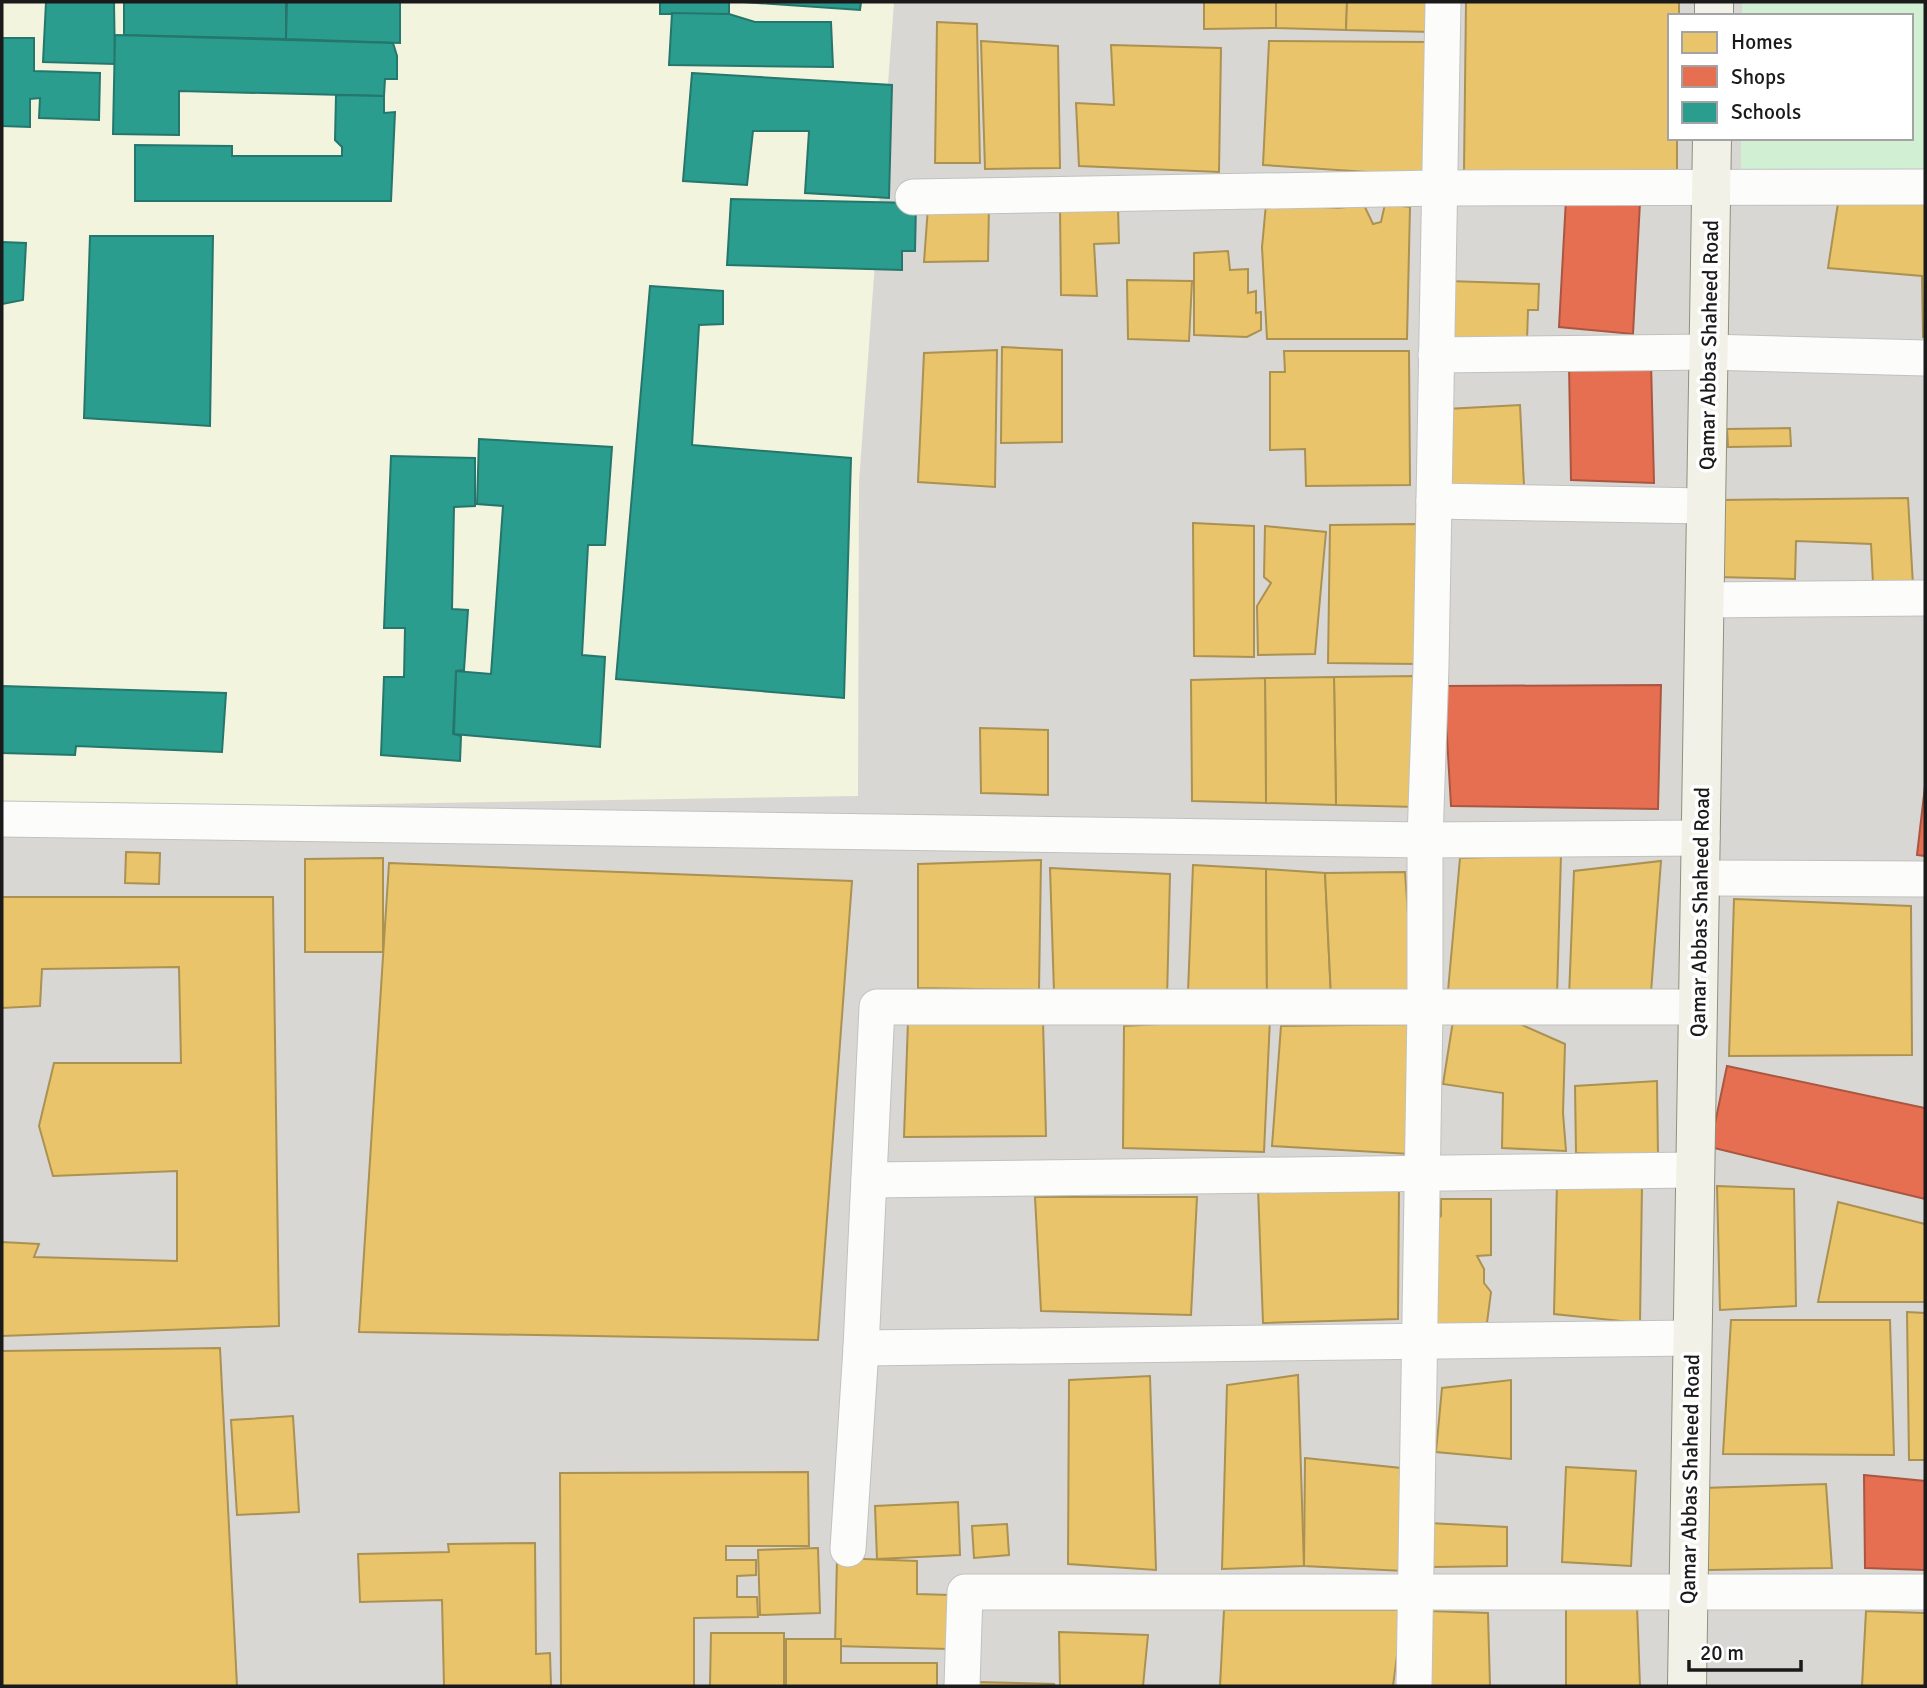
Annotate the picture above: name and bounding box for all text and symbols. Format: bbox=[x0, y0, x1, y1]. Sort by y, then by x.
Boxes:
legend bbox=[1668, 14, 1913, 140]
text: Homes bbox=[1731, 29, 1793, 55]
text: Shops bbox=[1731, 64, 1785, 90]
text: Schools bbox=[1731, 99, 1801, 125]
street label: Qamar Abbas Shaheed Road bbox=[1694, 220, 1724, 470]
street label: Qamar Abbas Shaheed Road bbox=[1685, 787, 1715, 1037]
street label: Qamar Abbas Shaheed Road bbox=[1675, 1354, 1705, 1604]
scale bar bbox=[1689, 1628, 1801, 1672]
text: 20 m bbox=[1700, 1640, 1744, 1666]

